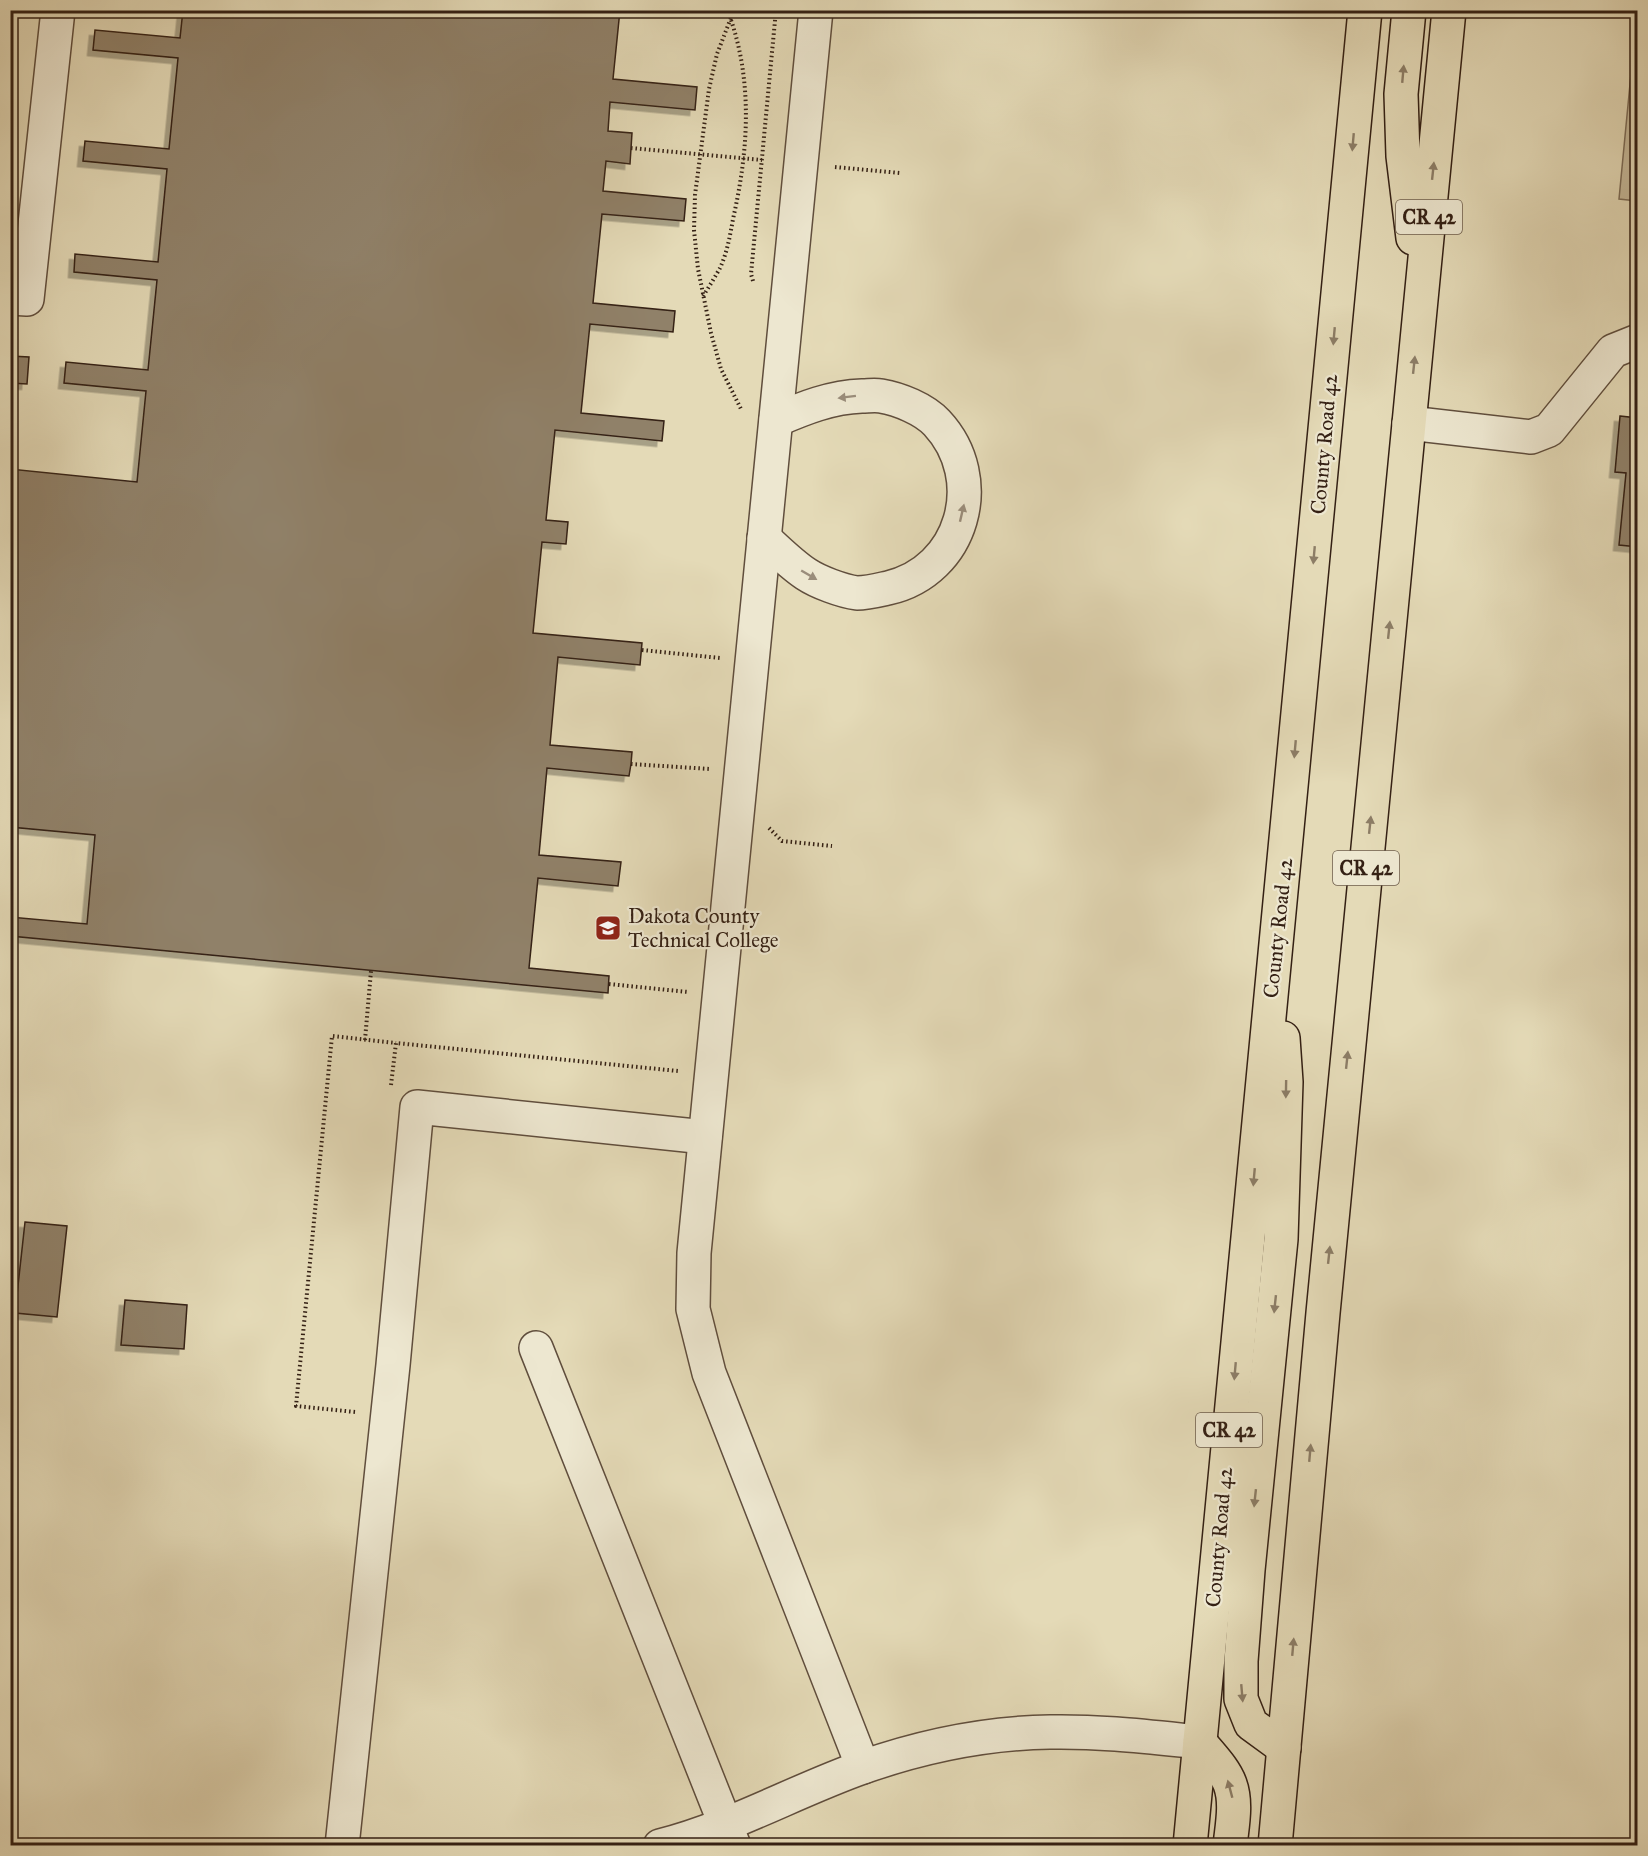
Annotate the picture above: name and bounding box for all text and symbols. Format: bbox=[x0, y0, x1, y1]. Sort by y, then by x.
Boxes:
one-way arrow bbox=[1398, 65, 1408, 84]
one-way arrow bbox=[1348, 133, 1358, 152]
one-way arrow bbox=[1428, 161, 1438, 180]
road number: CR 42 bbox=[1396, 200, 1462, 234]
one-way arrow bbox=[1329, 327, 1339, 346]
one-way arrow bbox=[1409, 355, 1419, 374]
street label: County Road 42 bbox=[1305, 372, 1343, 515]
one-way arrow bbox=[837, 393, 856, 402]
one-way arrow bbox=[958, 504, 968, 522]
one-way arrow bbox=[1309, 545, 1319, 564]
one-way arrow bbox=[801, 570, 818, 580]
one-way arrow bbox=[1384, 621, 1394, 640]
one-way arrow bbox=[1290, 740, 1300, 759]
one-way arrow bbox=[1365, 815, 1375, 834]
road number: CR 42 bbox=[1333, 851, 1399, 885]
street label: County Road 42 bbox=[1258, 856, 1298, 999]
place label: Dakota County Technical College bbox=[628, 903, 779, 953]
school or university icon: Dakota County Technical College bbox=[593, 913, 623, 943]
one-way arrow bbox=[1342, 1051, 1352, 1070]
one-way arrow bbox=[1281, 1079, 1291, 1098]
one-way arrow bbox=[1249, 1167, 1259, 1186]
one-way arrow bbox=[1324, 1245, 1334, 1264]
one-way arrow bbox=[1270, 1295, 1280, 1314]
one-way arrow bbox=[1230, 1362, 1240, 1381]
road number: CR 42 bbox=[1196, 1413, 1262, 1447]
one-way arrow bbox=[1305, 1444, 1315, 1463]
street label: County Road 42 bbox=[1200, 1465, 1238, 1608]
one-way arrow bbox=[1250, 1489, 1260, 1508]
one-way arrow bbox=[1288, 1638, 1298, 1657]
one-way arrow bbox=[1237, 1683, 1247, 1702]
one-way arrow bbox=[1225, 1780, 1234, 1798]

